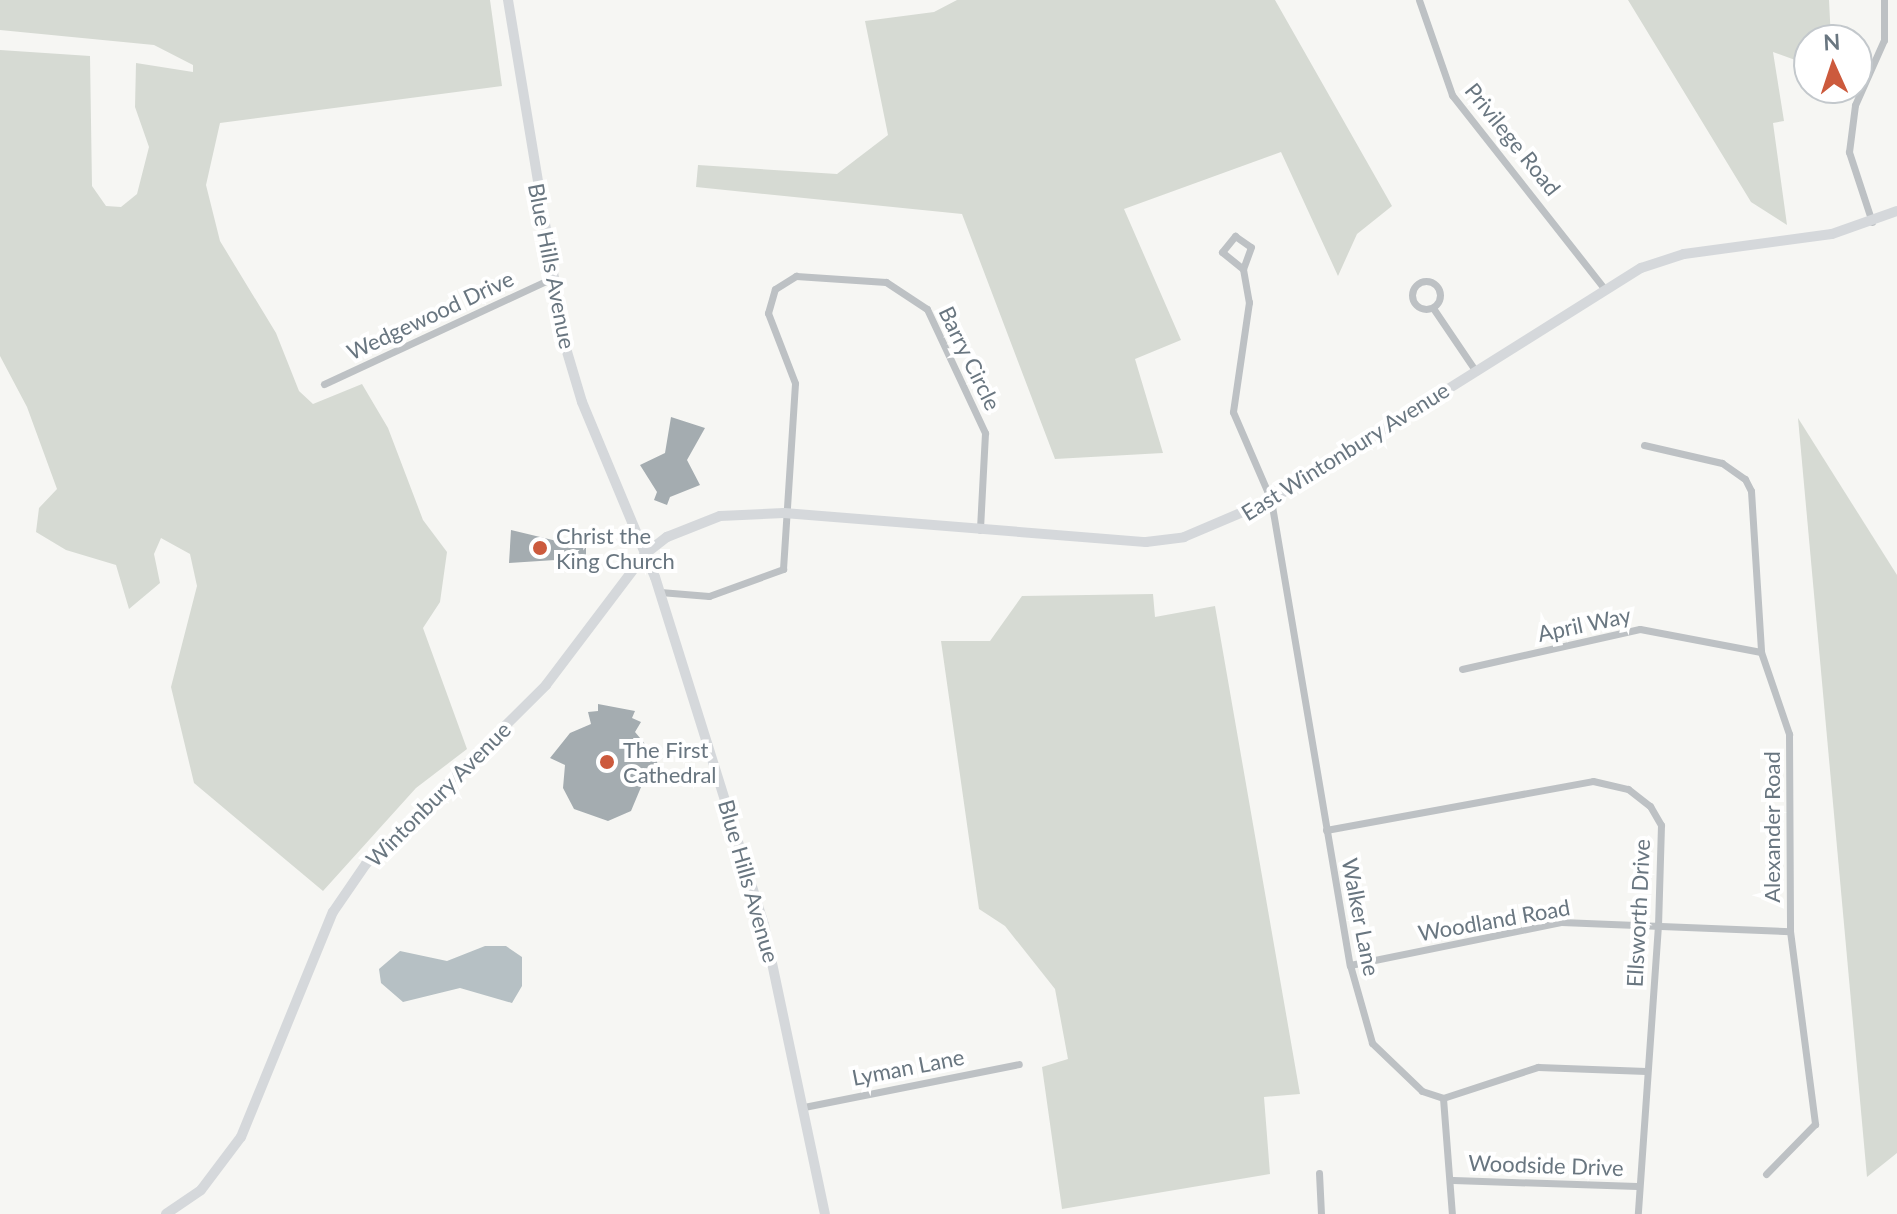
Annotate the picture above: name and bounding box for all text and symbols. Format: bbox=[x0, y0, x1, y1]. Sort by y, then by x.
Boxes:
north arrow bbox=[1793, 24, 1873, 104]
text: N bbox=[1823, 28, 1841, 55]
street label: Privilege Road bbox=[1460, 77, 1566, 201]
street label: Blue Hills Avenue bbox=[523, 181, 581, 351]
street label: Wedgewood Drive bbox=[343, 265, 517, 365]
street label: Barry Circle bbox=[933, 302, 1007, 414]
street label: East Wintonbury Avenue bbox=[1236, 376, 1454, 526]
place label: Christ the King Church bbox=[556, 522, 675, 574]
marker: Christ the King Church bbox=[531, 539, 549, 557]
street label: April Way bbox=[1535, 601, 1633, 647]
street label: Wintonbury Avenue bbox=[360, 716, 516, 872]
place label: The First Cathedral bbox=[623, 736, 717, 788]
street label: Alexander Road bbox=[1759, 751, 1785, 903]
marker: The First Cathedral bbox=[598, 753, 616, 771]
street label: Blue Hills Avenue bbox=[713, 796, 785, 966]
street label: Ellsworth Drive bbox=[1621, 838, 1655, 988]
street label: Walker Lane bbox=[1337, 856, 1385, 978]
street label: Woodland Road bbox=[1416, 894, 1572, 946]
street label: Lyman Lane bbox=[850, 1043, 966, 1091]
street label: Woodside Drive bbox=[1468, 1149, 1624, 1181]

